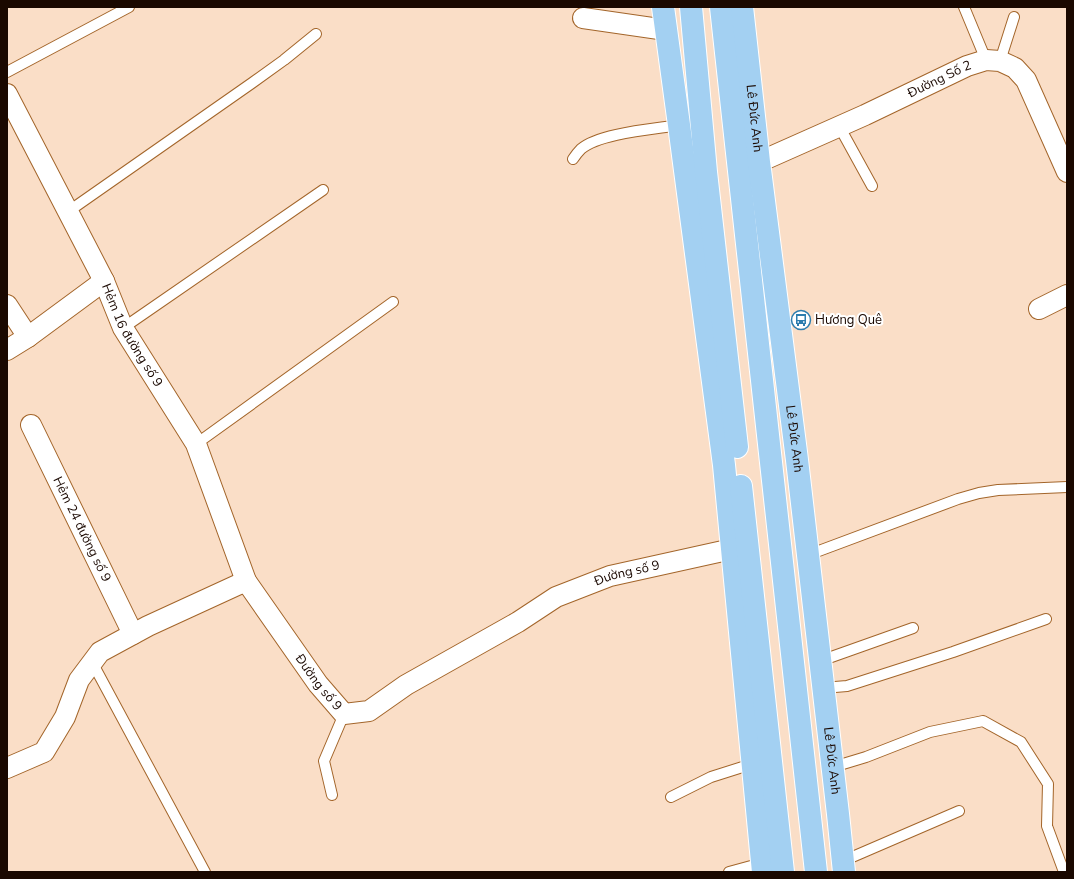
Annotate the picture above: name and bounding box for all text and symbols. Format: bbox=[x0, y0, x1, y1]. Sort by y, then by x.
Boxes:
street label: Đường Số 2 bbox=[904, 56, 974, 103]
street label: Lê Đức Anh bbox=[742, 84, 767, 153]
street label: Hẻm 16 đường số 9 bbox=[97, 281, 167, 391]
bus stop icon: Hương Quê bbox=[790, 309, 812, 331]
place label: Hương Quê bbox=[815, 311, 882, 329]
street label: Lê Đức Anh bbox=[781, 404, 807, 474]
street label: Hẻm 24 đường số 9 bbox=[48, 473, 115, 585]
street label: Đường số 9 bbox=[591, 556, 662, 591]
street label: Đường số 9 bbox=[290, 650, 346, 715]
street label: Lê Đức Anh bbox=[819, 726, 845, 795]

